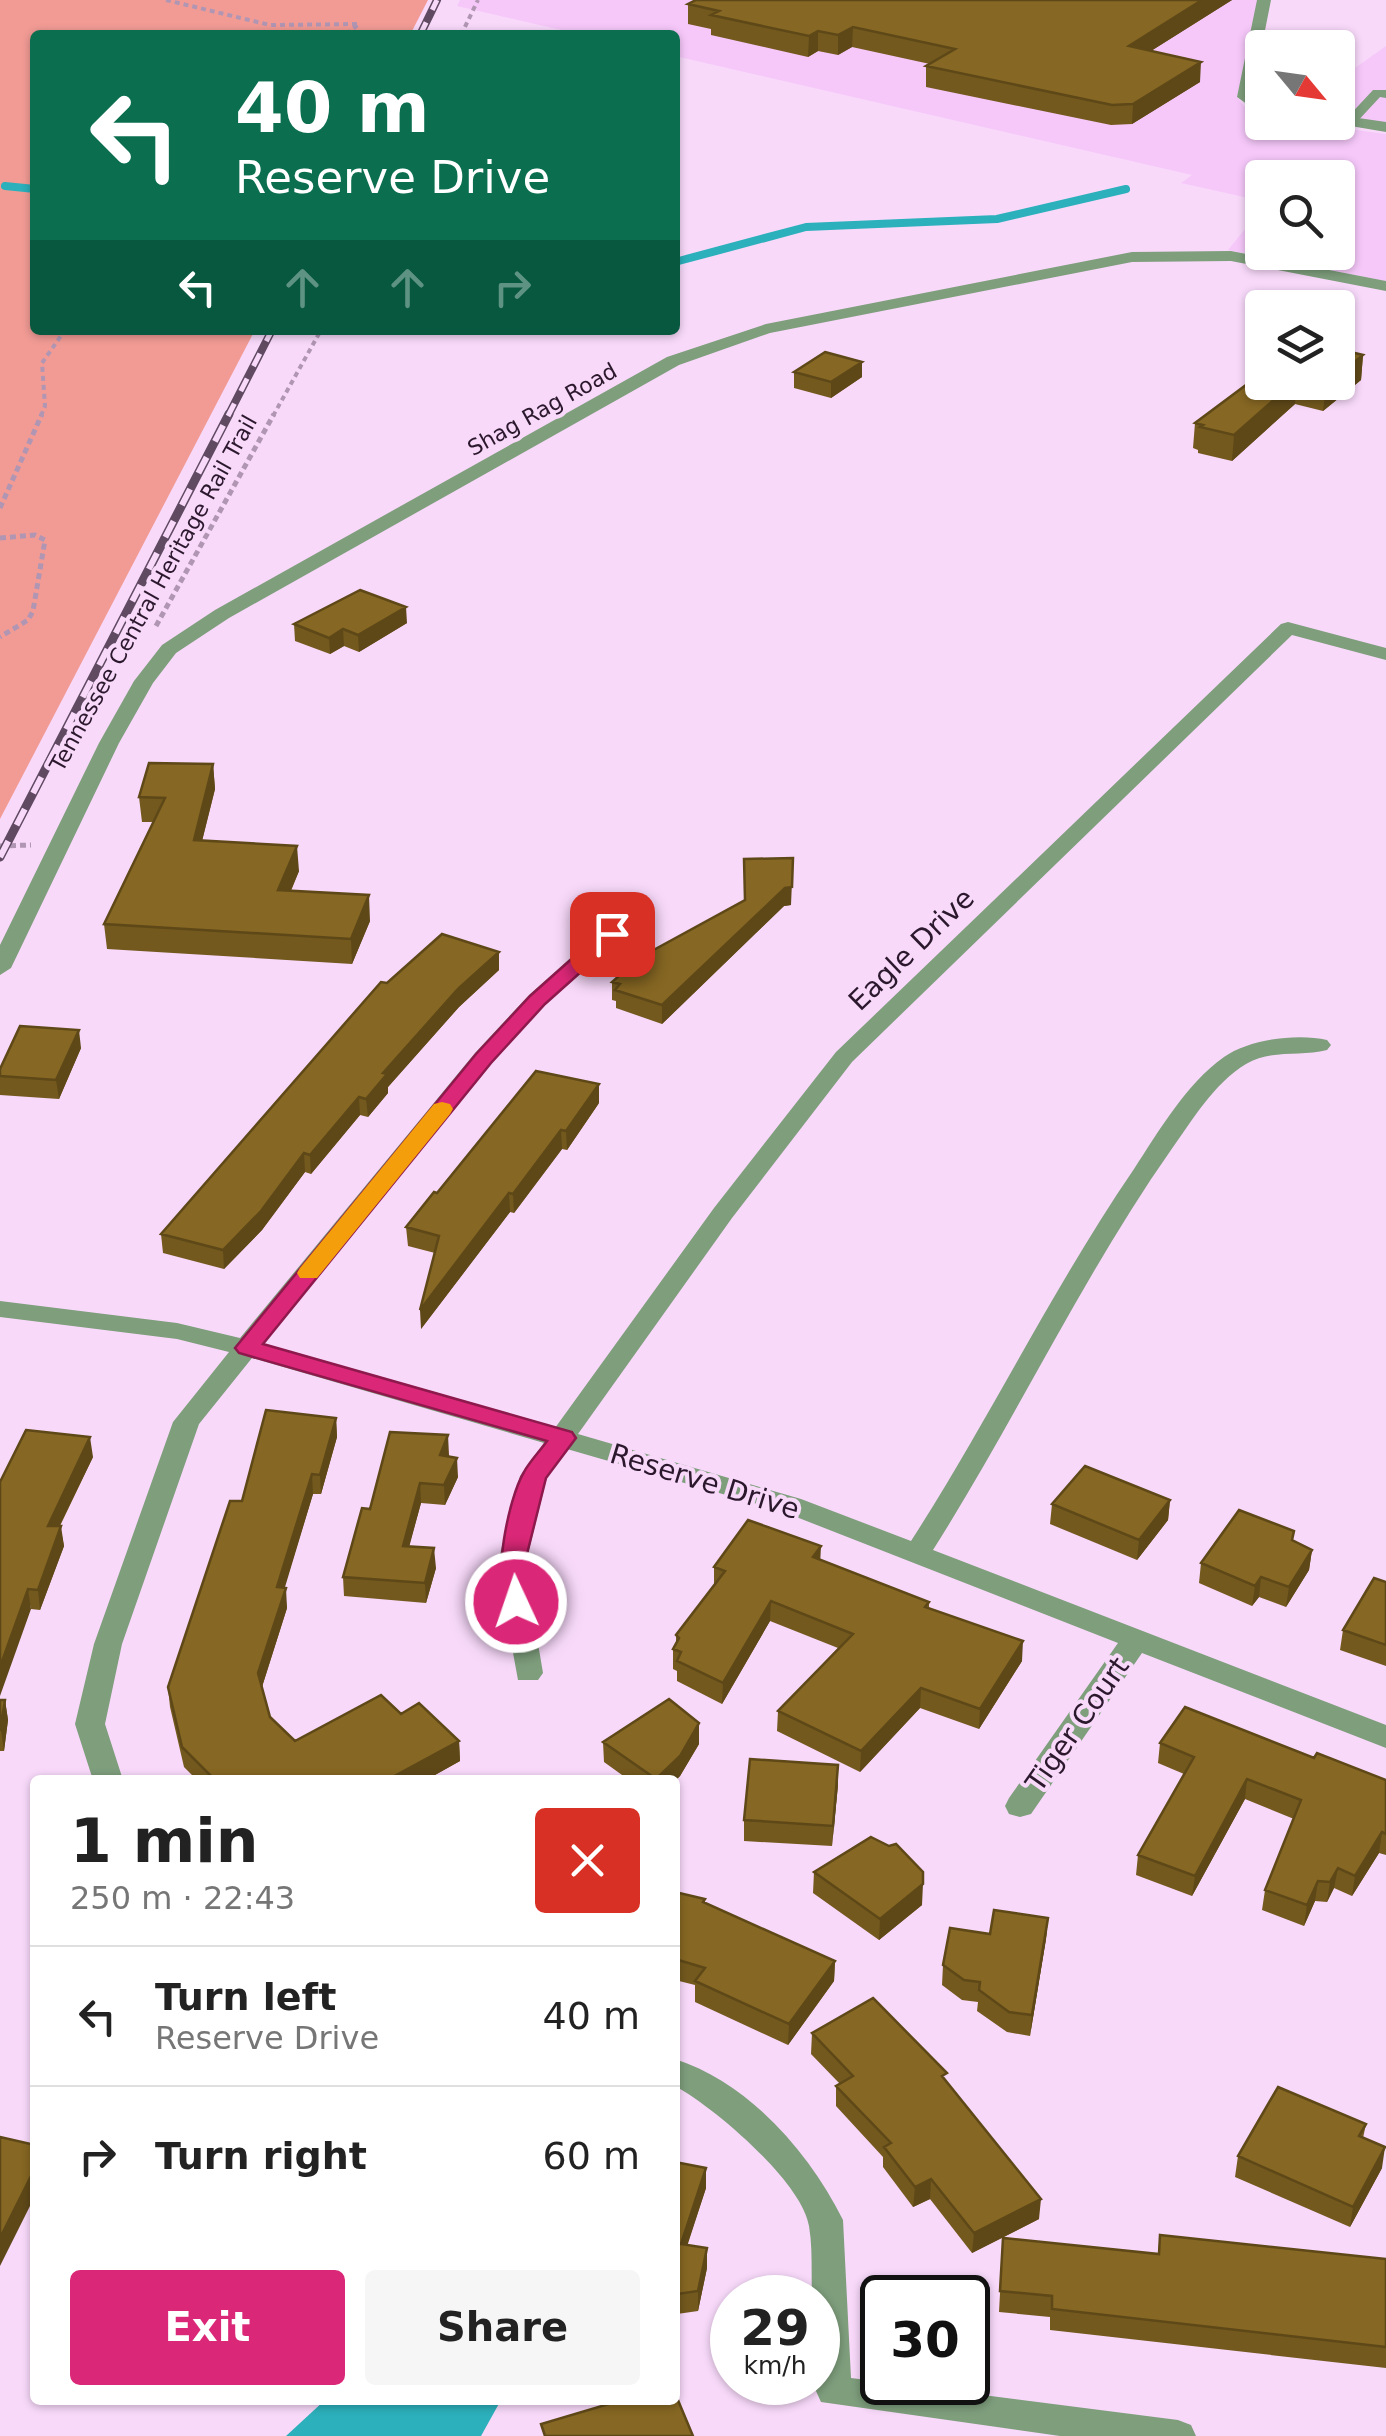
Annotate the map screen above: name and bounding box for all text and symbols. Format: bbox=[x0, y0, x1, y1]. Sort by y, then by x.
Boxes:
north arrow bbox=[1245, 30, 1355, 140]
map controls bbox=[1245, 30, 1355, 400]
text: 40 m bbox=[235, 67, 430, 149]
icon: left bbox=[70, 70, 200, 200]
text: Reserve Drive bbox=[235, 151, 550, 204]
button: search bbox=[1245, 160, 1355, 270]
icon: left bbox=[170, 260, 225, 315]
icon: ahead bbox=[275, 260, 330, 315]
icon: ahead bbox=[380, 260, 435, 315]
icon: right bbox=[485, 260, 540, 315]
button: layers bbox=[1245, 290, 1355, 400]
street label: Shag Rag Road bbox=[463, 358, 621, 461]
street label: Tennessee Central Heritage Rail Trail bbox=[44, 411, 262, 776]
street label: Eagle Drive bbox=[842, 882, 981, 1017]
pin bbox=[570, 892, 655, 977]
icon: arrive bbox=[585, 907, 640, 962]
street label: Reserve Drive bbox=[606, 1437, 803, 1526]
position arrow bbox=[464, 1550, 568, 1654]
street label: Tiger Court bbox=[1018, 1651, 1136, 1799]
text: 1 min bbox=[70, 1806, 258, 1876]
button: close bbox=[535, 1808, 640, 1913]
text: 250 m · 22:43 bbox=[70, 1879, 295, 1917]
text: Turn left bbox=[155, 1975, 336, 2019]
icon: left bbox=[70, 1989, 125, 2044]
text: 40 m bbox=[543, 1994, 640, 2038]
text: Reserve Drive bbox=[155, 2019, 379, 2057]
icon: right bbox=[70, 2129, 125, 2184]
text: Turn right bbox=[155, 2134, 367, 2178]
text: 60 m bbox=[543, 2134, 640, 2178]
button: Exit bbox=[70, 2270, 345, 2385]
button: Share bbox=[365, 2270, 640, 2385]
speed limit sign: 30 bbox=[860, 2275, 990, 2405]
text: 29 bbox=[740, 2299, 810, 2357]
text: km/h bbox=[743, 2351, 807, 2380]

